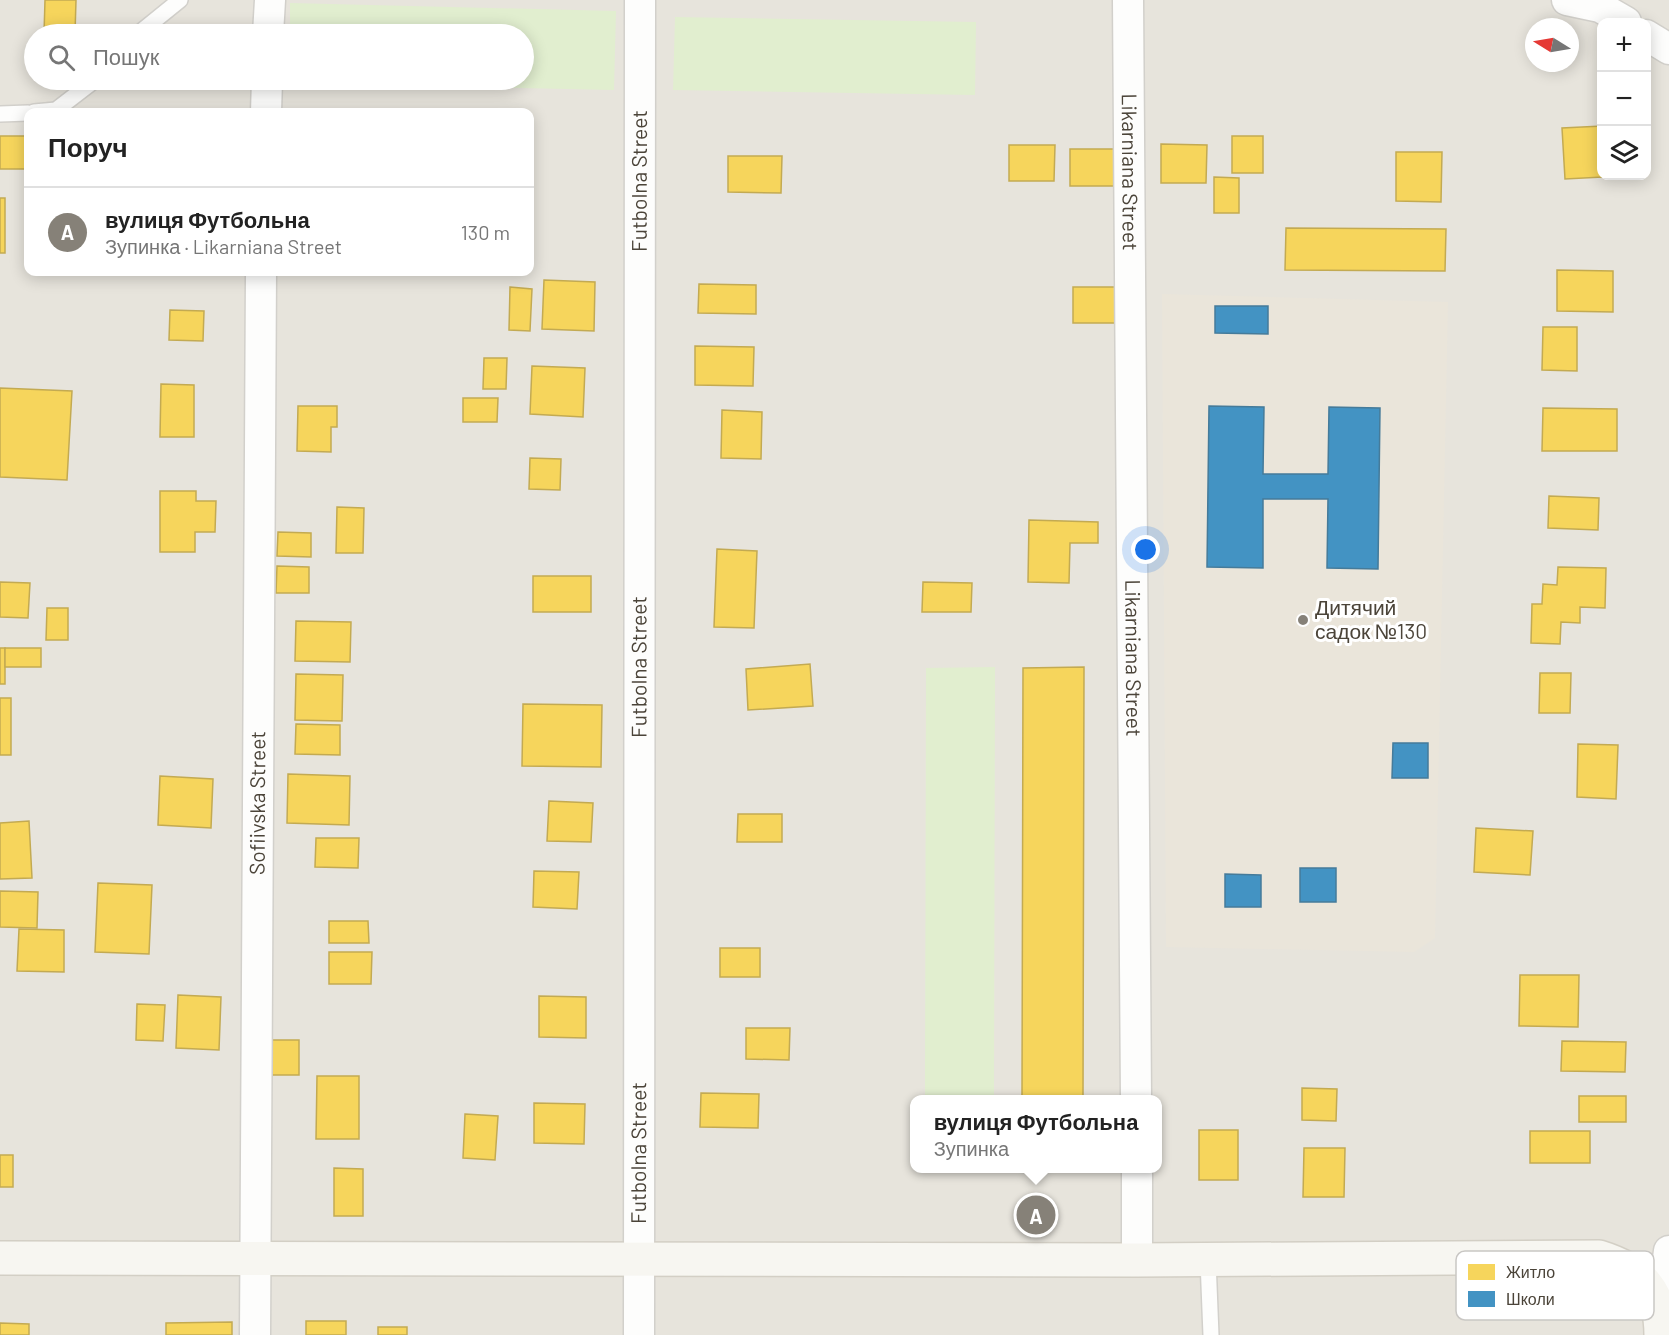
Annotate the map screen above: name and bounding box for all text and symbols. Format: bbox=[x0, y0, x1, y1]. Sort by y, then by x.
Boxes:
north arrow bbox=[1525, 18, 1579, 72]
map controls bbox=[1597, 18, 1651, 180]
button: + bbox=[1597, 18, 1651, 72]
search box bbox=[24, 24, 534, 90]
icon: search bbox=[45, 41, 78, 74]
text: Пошук bbox=[93, 43, 159, 69]
button: − bbox=[1597, 72, 1651, 126]
street label: Likarniana Street bbox=[1118, 93, 1144, 251]
street label: Futbolna Street bbox=[626, 110, 651, 252]
button: layers bbox=[1597, 126, 1651, 180]
text: Поруч bbox=[48, 131, 128, 162]
text: вулиця Футбольна bbox=[105, 206, 310, 232]
text: A bbox=[61, 220, 74, 244]
text: 130 m bbox=[461, 220, 510, 244]
text: Зупинка · Likarniana Street bbox=[105, 234, 342, 258]
your location bbox=[1131, 535, 1160, 564]
street label: Likarniana Street bbox=[1121, 579, 1147, 737]
place label: Дитячий садок №130 bbox=[1315, 594, 1427, 643]
street label: Futbolna Street bbox=[625, 596, 651, 738]
marker: Дитячий садок №130 bbox=[1296, 613, 1310, 627]
street label: Sofiivska Street bbox=[244, 731, 269, 875]
street label: Futbolna Street bbox=[625, 1082, 650, 1224]
popup bbox=[910, 1095, 1162, 1173]
text: вулиця Футбольна bbox=[934, 1108, 1138, 1134]
text: Зупинка bbox=[934, 1136, 1009, 1160]
pin: A bbox=[1016, 1192, 1056, 1238]
legend bbox=[1456, 1251, 1654, 1320]
text: Житло bbox=[1506, 1262, 1555, 1281]
text: Школи bbox=[1506, 1289, 1555, 1308]

